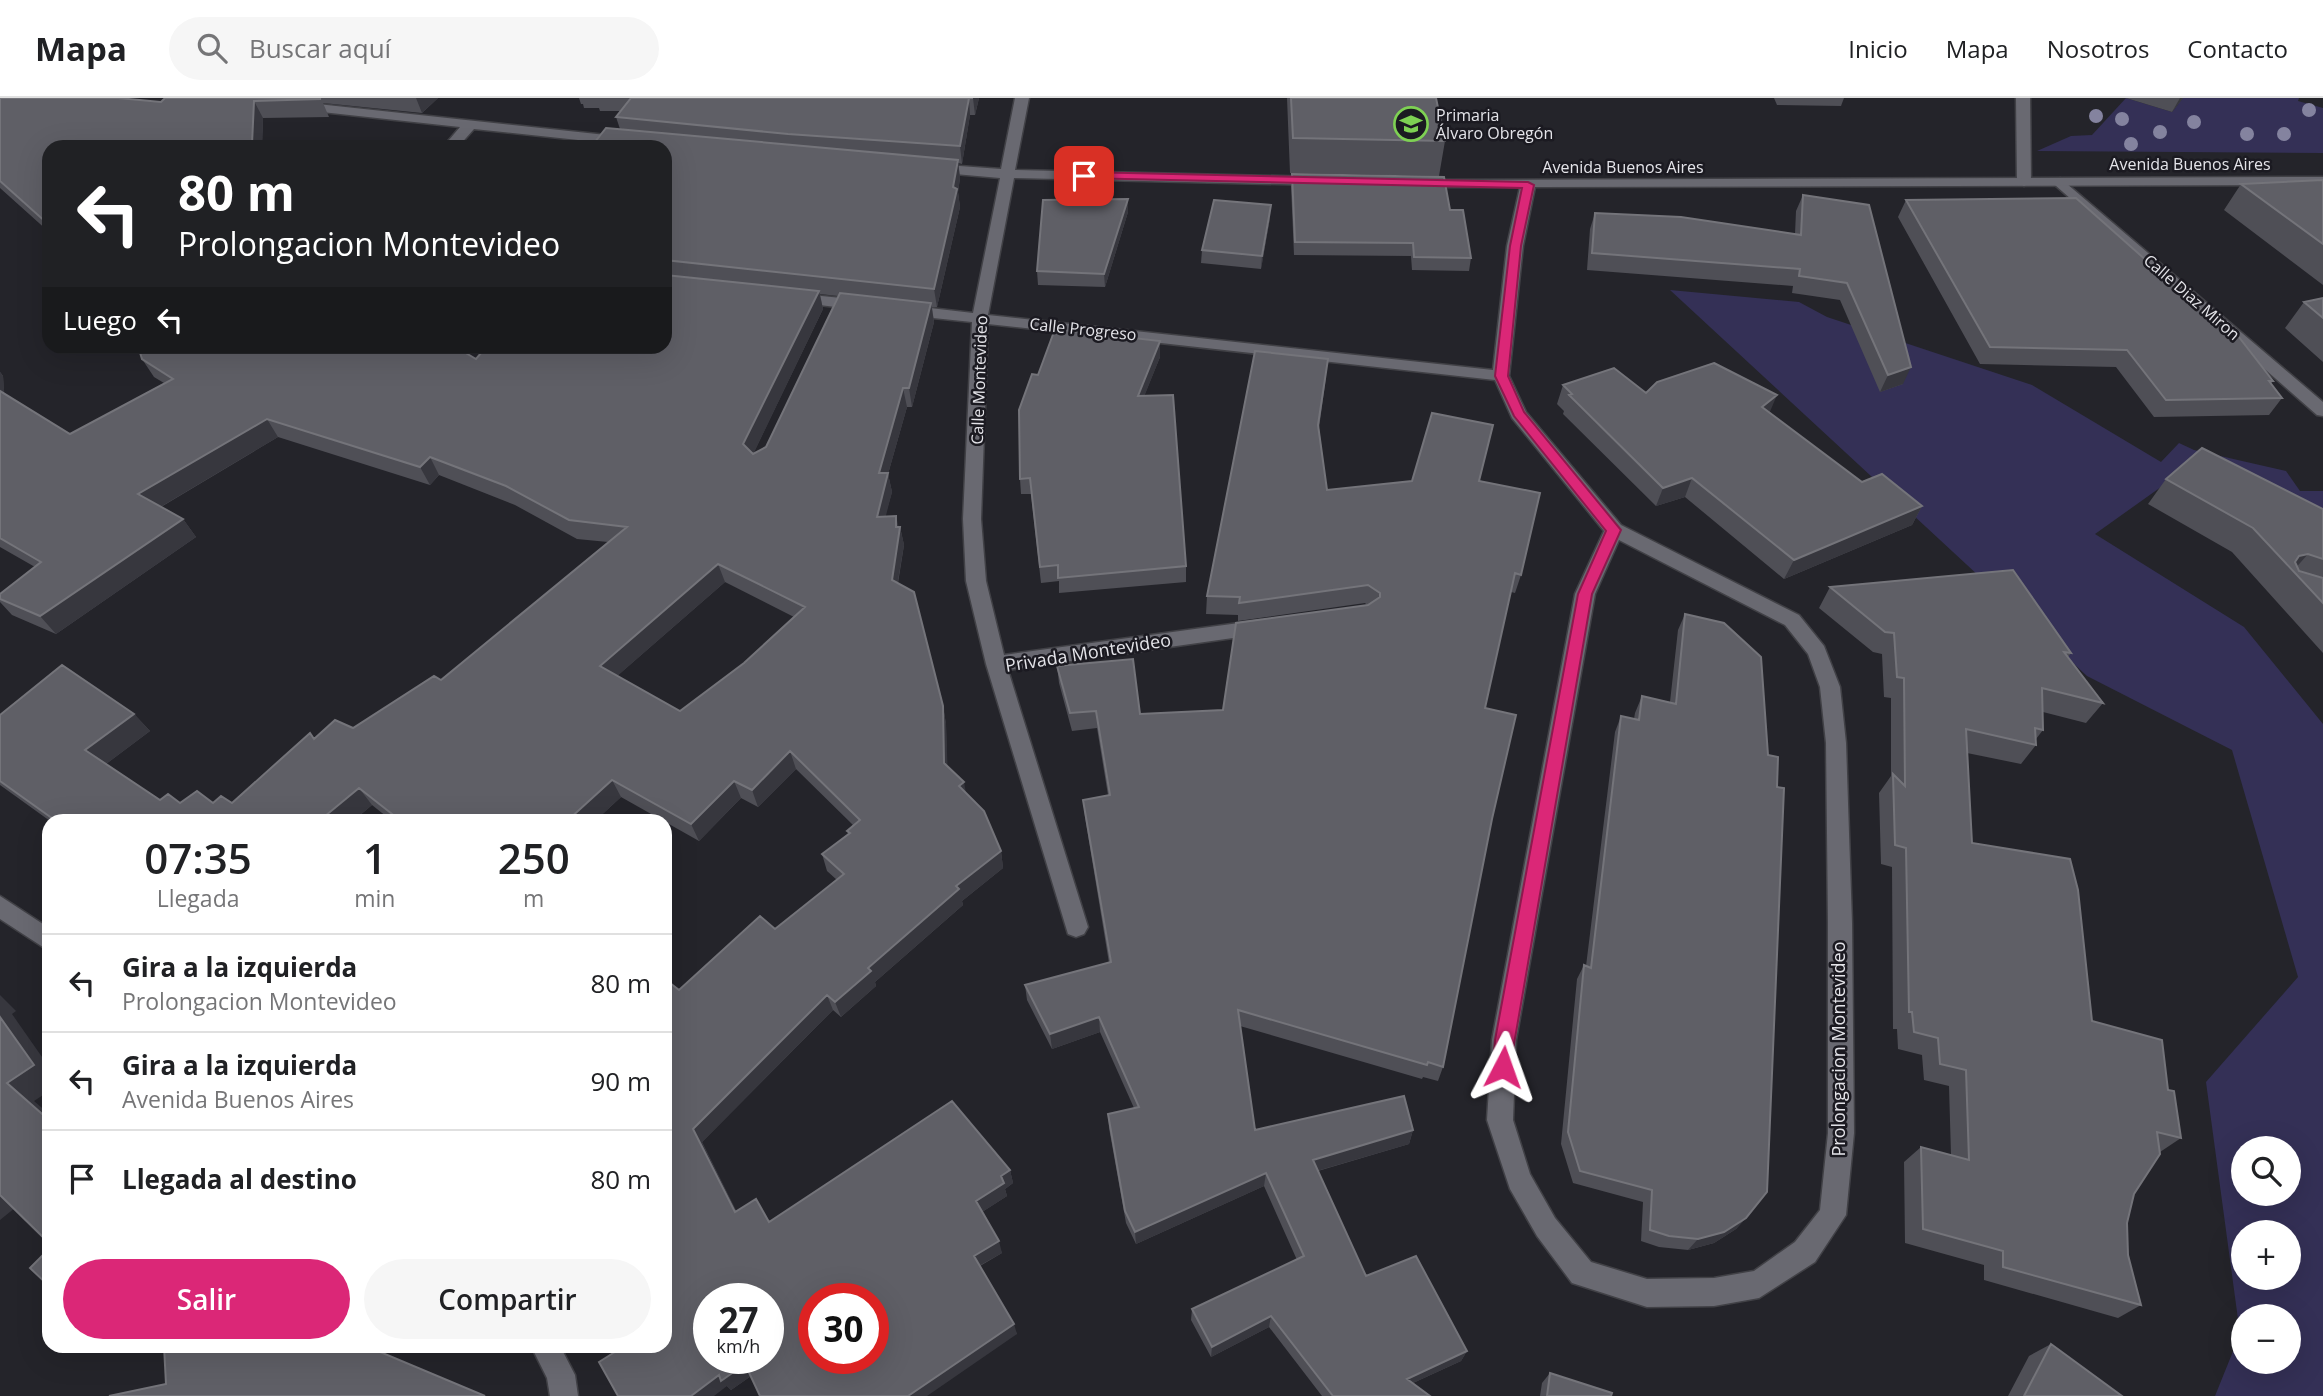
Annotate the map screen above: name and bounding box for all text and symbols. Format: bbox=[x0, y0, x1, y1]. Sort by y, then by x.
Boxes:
search box bbox=[169, 17, 659, 80]
text: Mapa bbox=[35, 26, 127, 71]
icon: search bbox=[193, 29, 231, 67]
text: Buscar aquí bbox=[249, 30, 391, 66]
text: Inicio bbox=[1848, 32, 1908, 65]
text: Mapa bbox=[1946, 32, 2009, 65]
text: Nosotros bbox=[2047, 32, 2149, 65]
text: Contacto bbox=[2187, 32, 2288, 65]
place label: Primaria Álvaro Obregón bbox=[1436, 104, 1553, 144]
school or university icon: Primaria Álvaro Obregón bbox=[1392, 105, 1430, 143]
pin bbox=[1054, 146, 1114, 206]
street label: Avenida Buenos Aires bbox=[2109, 153, 2271, 175]
street label: Avenida Buenos Aires bbox=[1542, 156, 1704, 178]
icon: arrive bbox=[1065, 157, 1103, 195]
text: 80 m bbox=[178, 159, 295, 225]
icon: left bbox=[63, 168, 154, 259]
text: Prolongacion Montevideo bbox=[178, 222, 560, 265]
street label: Calle Diaz Miron bbox=[2139, 249, 2245, 345]
icon: left bbox=[151, 301, 189, 339]
text: Luego bbox=[63, 302, 137, 338]
street label: Calle Progreso bbox=[1028, 312, 1138, 346]
street label: Calle Montevideo bbox=[966, 315, 992, 445]
street label: Privada Montevideo bbox=[1003, 627, 1172, 677]
text: 07:35 bbox=[144, 829, 252, 886]
text: 1 bbox=[363, 829, 387, 886]
text: 250 bbox=[498, 829, 570, 886]
text: Llegada bbox=[157, 882, 240, 914]
text: min bbox=[354, 882, 395, 914]
text: m bbox=[523, 882, 544, 914]
street label: Prolongacion Montevideo bbox=[1826, 942, 1850, 1156]
text: Gira a la izquierda bbox=[122, 949, 357, 985]
icon: left bbox=[63, 964, 101, 1002]
text: 80 m bbox=[590, 965, 651, 1001]
text: Prolongacion Montevideo bbox=[122, 985, 397, 1017]
position arrow bbox=[1466, 1030, 1540, 1104]
text: Gira a la izquierda bbox=[122, 1047, 357, 1083]
icon: left bbox=[63, 1062, 101, 1100]
text: 90 m bbox=[590, 1063, 651, 1099]
text: Avenida Buenos Aires bbox=[122, 1083, 354, 1115]
map controls bbox=[2231, 1136, 2301, 1374]
button: search bbox=[2231, 1136, 2301, 1206]
icon: arrive bbox=[63, 1160, 101, 1198]
text: Llegada al destino bbox=[122, 1161, 357, 1197]
text: 80 m bbox=[590, 1161, 651, 1197]
button: + bbox=[2231, 1220, 2301, 1290]
button: Salir bbox=[63, 1259, 350, 1339]
button: Compartir bbox=[364, 1259, 651, 1339]
speed limit sign: 30 bbox=[798, 1283, 889, 1374]
text: 27 bbox=[718, 1296, 759, 1343]
button: − bbox=[2231, 1304, 2301, 1374]
text: km/h bbox=[717, 1334, 760, 1358]

